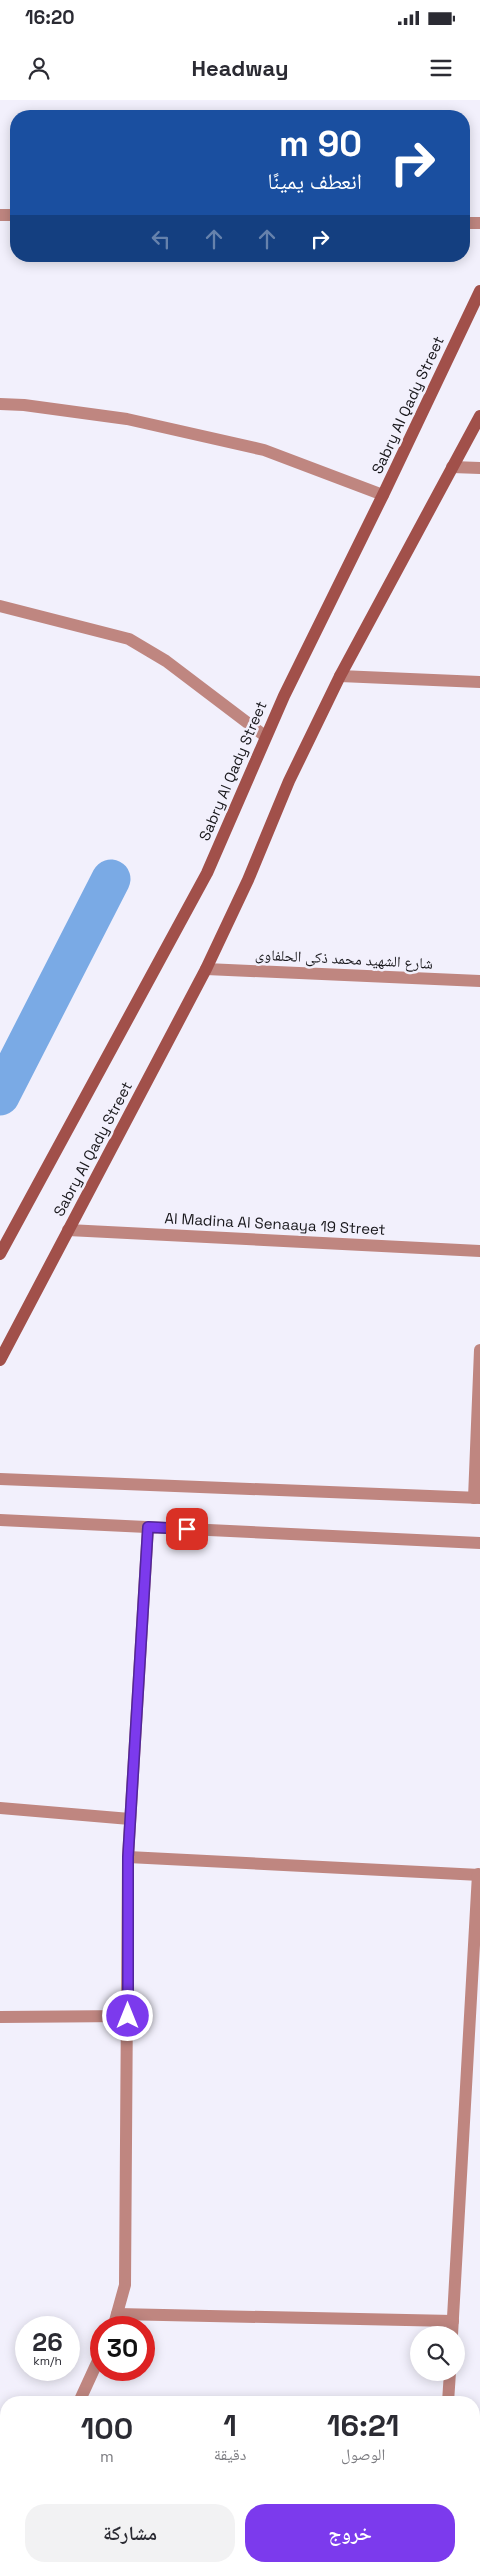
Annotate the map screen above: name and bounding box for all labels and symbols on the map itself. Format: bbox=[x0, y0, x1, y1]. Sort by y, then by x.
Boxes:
street label: Sabry Al Qady Street bbox=[367, 333, 448, 477]
street label: Sabry Al Qady Street bbox=[194, 698, 271, 844]
street label: شارع الشهيد محمد ذكى الحلفاوى bbox=[255, 944, 434, 974]
street label: Sabry Al Qady Street bbox=[49, 1078, 136, 1219]
street label: Al Madina Al Senaaya 19 Street bbox=[164, 1208, 386, 1239]
pin bbox=[166, 1508, 208, 1550]
position arrow bbox=[101, 1989, 153, 2041]
speed limit sign: 30 bbox=[90, 2316, 155, 2381]

